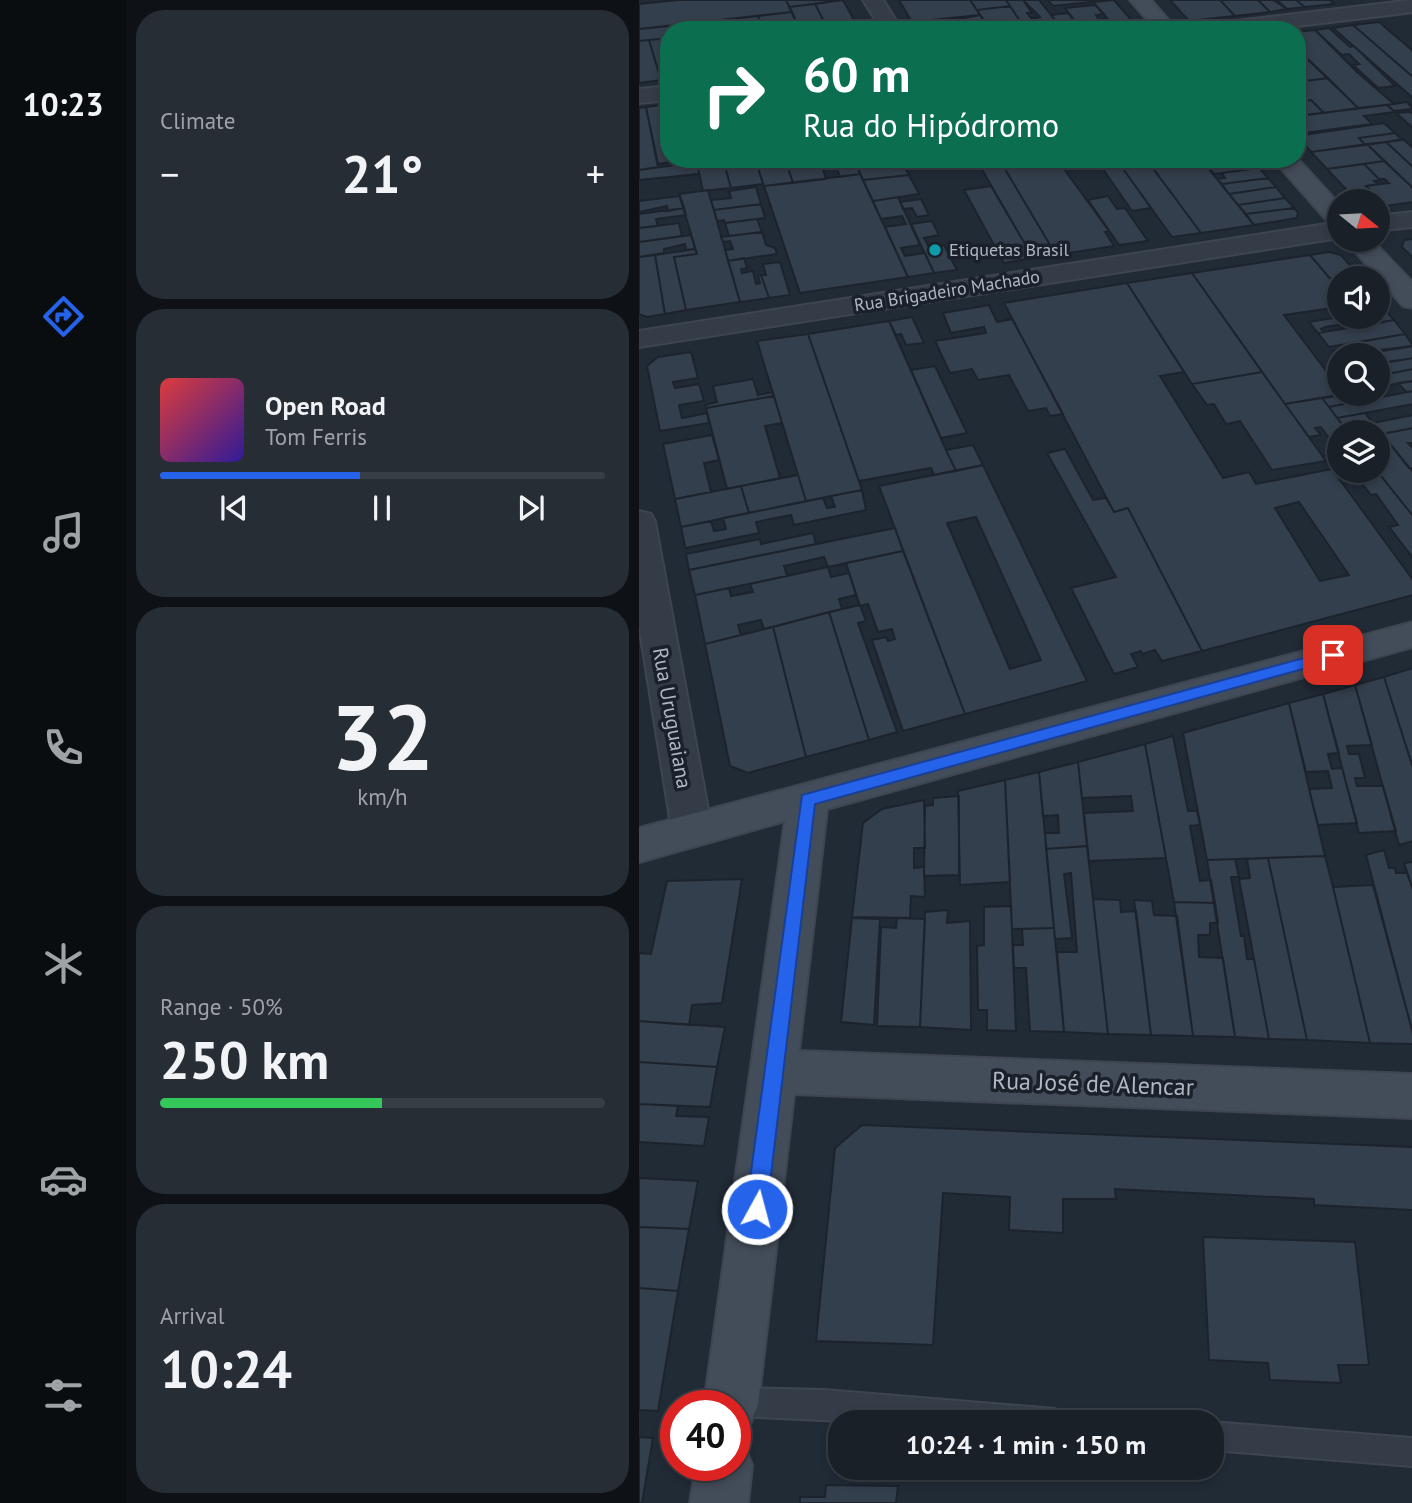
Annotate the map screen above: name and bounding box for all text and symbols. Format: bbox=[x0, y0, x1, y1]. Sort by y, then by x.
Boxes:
text: 60 m bbox=[803, 42, 910, 106]
icon: right bbox=[688, 49, 779, 140]
text: 10:23 bbox=[22, 83, 104, 125]
text: Rua do Hipódromo bbox=[803, 104, 1059, 146]
text: Climate bbox=[160, 106, 235, 135]
text: 21° bbox=[342, 140, 423, 207]
text: − bbox=[160, 149, 179, 198]
text: + bbox=[586, 149, 605, 198]
north arrow bbox=[1327, 189, 1390, 252]
map controls bbox=[1327, 189, 1390, 483]
place label: Etiquetas Brasil bbox=[949, 238, 1069, 261]
marker: Etiquetas Brasil bbox=[927, 242, 943, 258]
street label: Rua Brigadeiro Machado bbox=[852, 264, 1041, 317]
button: sound bbox=[1327, 266, 1390, 329]
icon: directions bbox=[39, 292, 88, 341]
button: search bbox=[1327, 343, 1390, 406]
text: Open Road bbox=[265, 389, 386, 422]
button: layers bbox=[1327, 420, 1390, 483]
text: Tom Ferris bbox=[265, 422, 367, 451]
icon: previous bbox=[215, 489, 253, 527]
icon: pause bbox=[363, 489, 401, 527]
icon: next bbox=[512, 489, 550, 527]
icon: music bbox=[39, 508, 88, 557]
pin bbox=[1303, 625, 1363, 685]
icon: arrive bbox=[1314, 636, 1352, 674]
street label: Rua Uruguaiana bbox=[647, 645, 698, 791]
text: 32 bbox=[331, 677, 434, 795]
icon: phone bbox=[39, 723, 88, 772]
text: km/h bbox=[357, 782, 408, 811]
icon: climate bbox=[39, 939, 88, 988]
text: Range · 50% bbox=[160, 992, 283, 1021]
text: 250 km bbox=[160, 1026, 329, 1093]
street label: Rua José de Alencar bbox=[992, 1064, 1194, 1103]
icon: car bbox=[39, 1155, 88, 1204]
position arrow bbox=[720, 1172, 794, 1246]
text: Arrival bbox=[160, 1301, 224, 1330]
text: 10:24 bbox=[160, 1335, 292, 1402]
icon: filters bbox=[39, 1371, 88, 1420]
speed limit sign: 40 bbox=[660, 1390, 751, 1481]
text: 10:24 · 1 min · 150 m bbox=[906, 1428, 1146, 1461]

